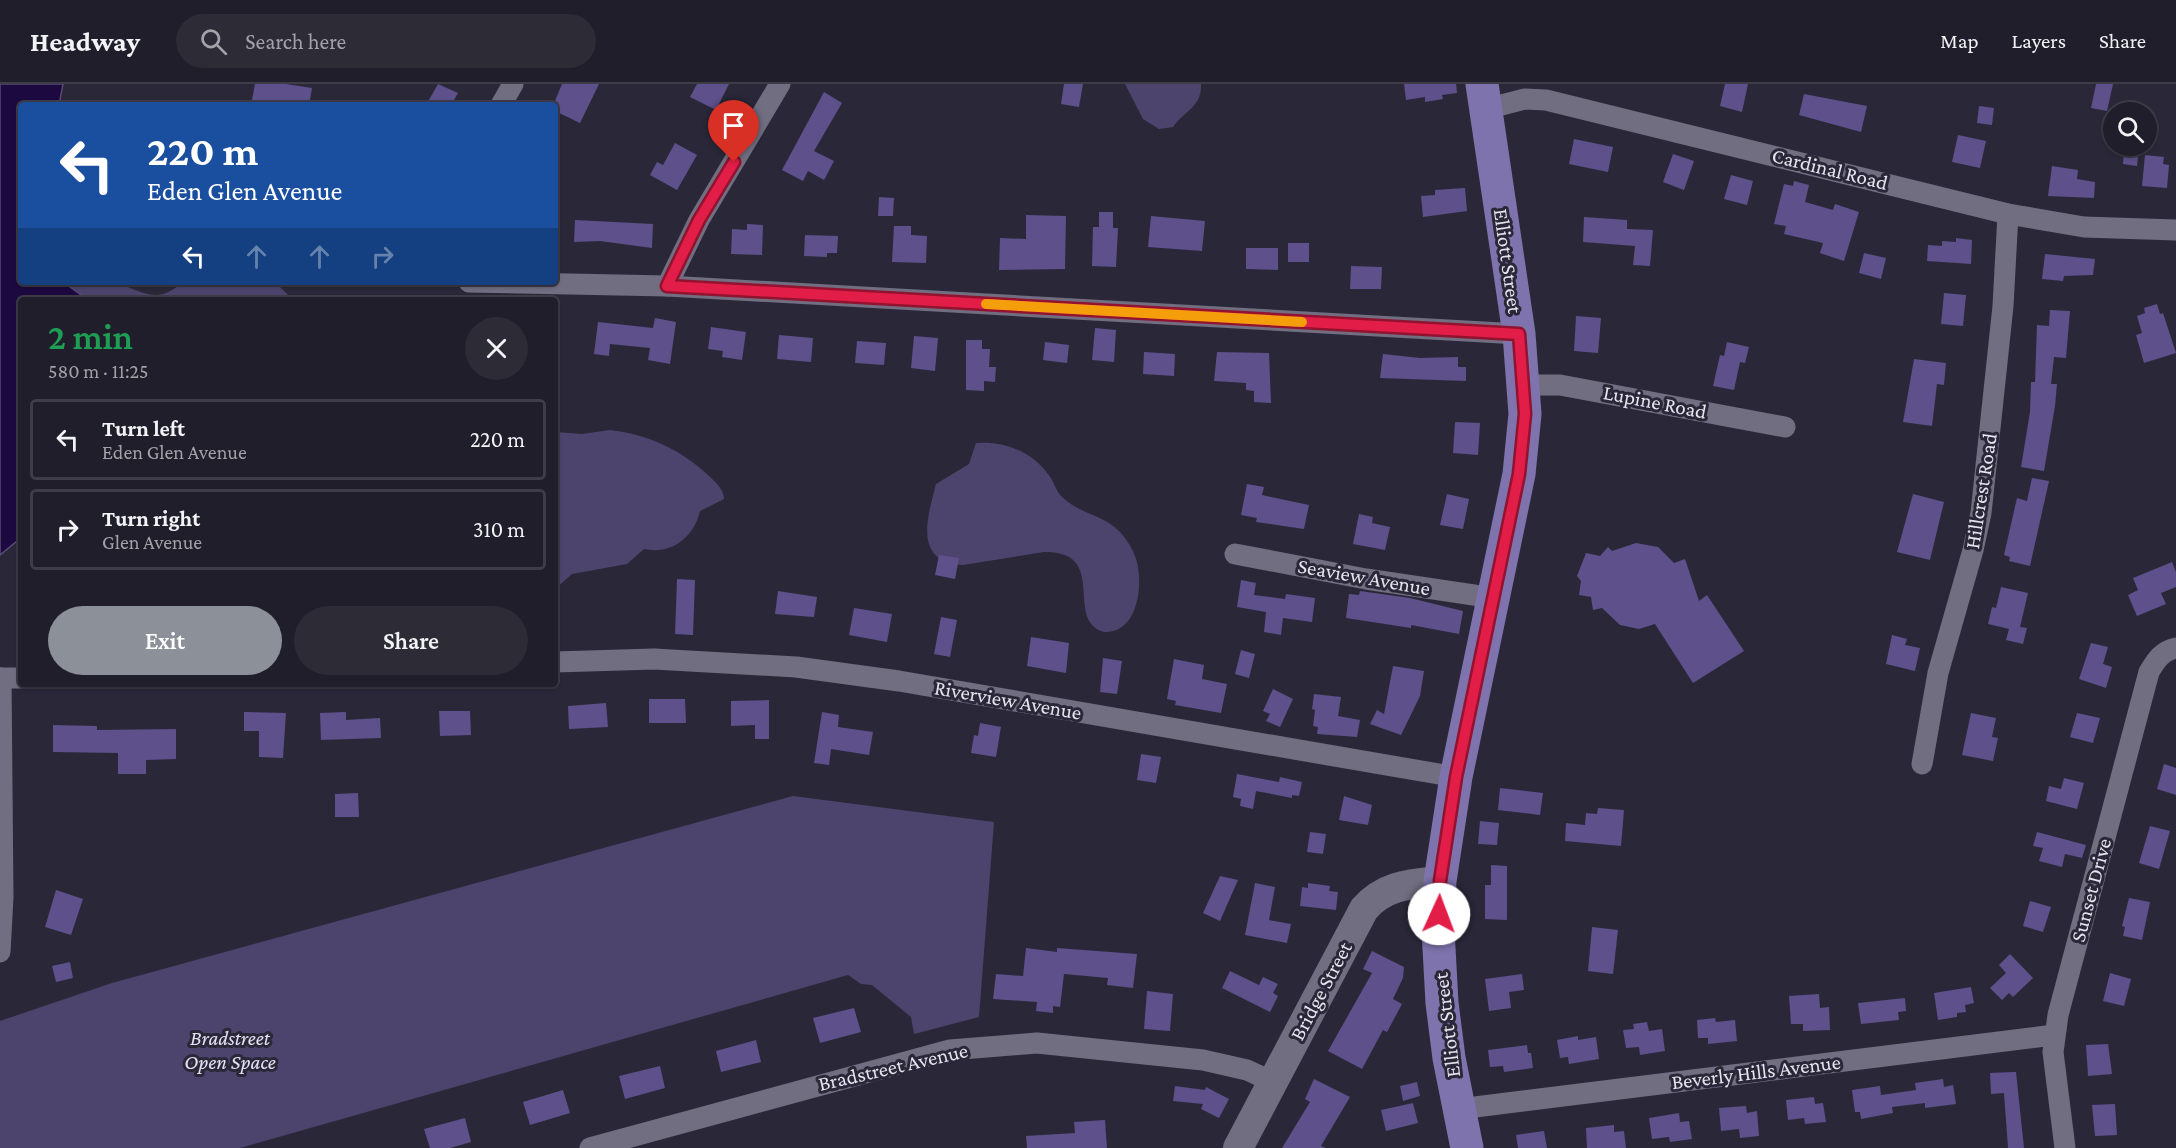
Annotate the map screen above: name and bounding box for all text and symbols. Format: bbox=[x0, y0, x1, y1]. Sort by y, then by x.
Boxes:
search box bbox=[176, 14, 596, 68]
icon: search bbox=[197, 25, 230, 58]
text: Headway bbox=[30, 26, 140, 57]
text: Search here bbox=[245, 29, 346, 54]
text: Map bbox=[1940, 29, 1979, 53]
text: Layers bbox=[2012, 29, 2066, 53]
text: Share bbox=[2099, 29, 2146, 53]
pin bbox=[708, 100, 759, 162]
map controls bbox=[2103, 102, 2157, 156]
button: search bbox=[2103, 102, 2157, 156]
icon: arrive bbox=[717, 109, 750, 142]
icon: left bbox=[48, 126, 126, 204]
text: 220 m bbox=[147, 127, 258, 174]
street label: Cardinal Road bbox=[1770, 143, 1890, 195]
text: Eden Glen Avenue bbox=[147, 176, 342, 206]
street label: Elliott Street bbox=[1489, 207, 1527, 316]
icon: left bbox=[177, 240, 210, 273]
icon: ahead bbox=[240, 240, 273, 273]
icon: ahead bbox=[303, 240, 336, 273]
icon: right bbox=[366, 240, 399, 273]
text: 2 min bbox=[48, 317, 133, 357]
button: close bbox=[465, 317, 528, 380]
text: 580 m · 11:25 bbox=[48, 360, 148, 382]
street label: Lupine Road bbox=[1601, 380, 1709, 424]
text: Turn left bbox=[102, 416, 185, 441]
icon: left bbox=[51, 423, 84, 456]
text: 220 m bbox=[470, 427, 525, 452]
street label: Hillcrest Road bbox=[1960, 431, 2002, 551]
text: Eden Glen Avenue bbox=[102, 441, 247, 463]
text: Turn right bbox=[102, 506, 200, 531]
icon: right bbox=[51, 513, 84, 546]
text: 310 m bbox=[473, 517, 525, 542]
text: Glen Avenue bbox=[102, 531, 202, 553]
street label: Seaview Avenue bbox=[1296, 554, 1432, 600]
button: Exit bbox=[48, 606, 282, 675]
button: Share bbox=[294, 606, 528, 675]
street label: Riverview Avenue bbox=[933, 675, 1083, 725]
street label: Sunset Drive bbox=[2066, 836, 2116, 944]
position arrow bbox=[1407, 882, 1471, 946]
street label: Bridge Street bbox=[1285, 937, 1357, 1044]
street label: Elliott Street bbox=[1429, 970, 1465, 1079]
park label: Bradstreet Open Space bbox=[184, 1026, 276, 1074]
street label: Bradstreet Avenue bbox=[816, 1038, 970, 1096]
street label: Beverly Hills Avenue bbox=[1670, 1050, 1842, 1094]

